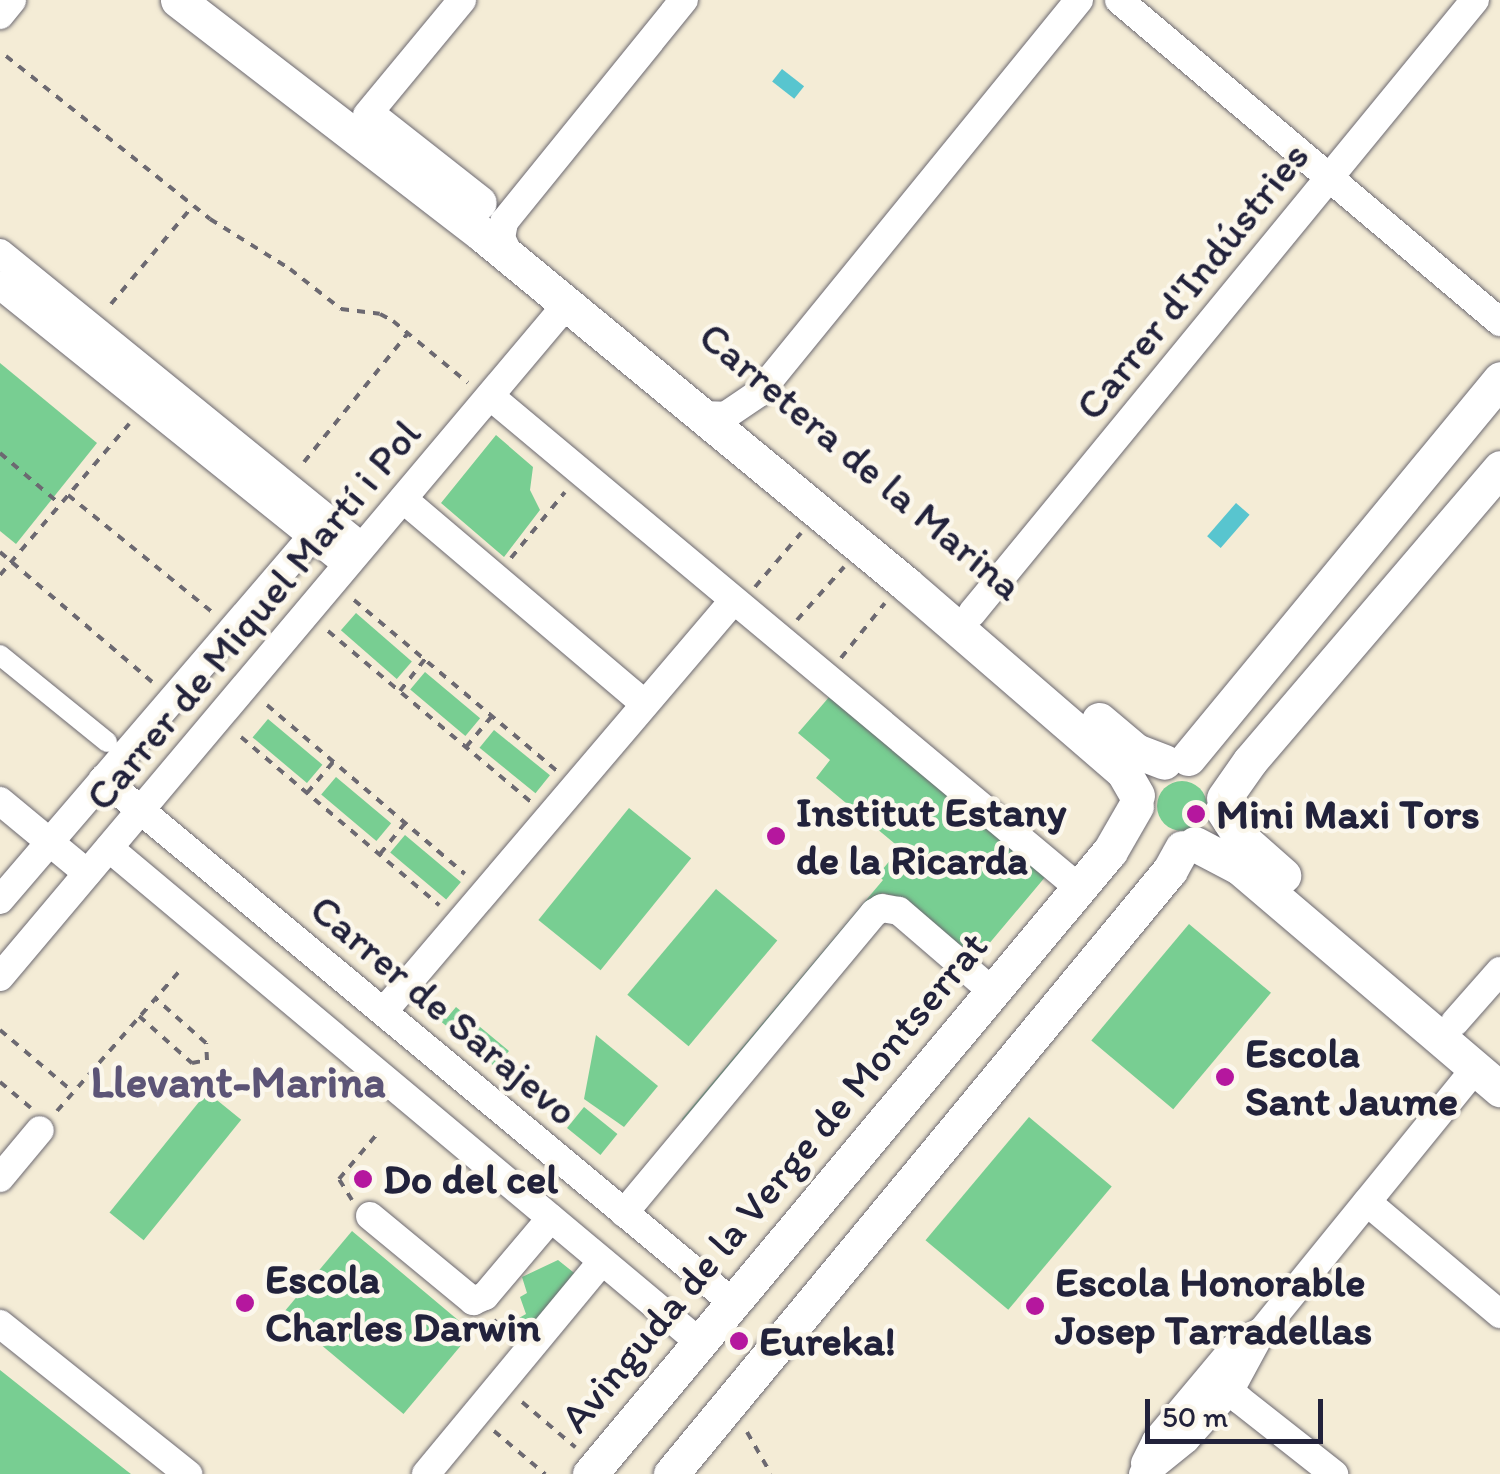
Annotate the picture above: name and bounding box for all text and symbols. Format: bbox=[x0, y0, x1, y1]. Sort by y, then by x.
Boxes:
street label: Carrer d'Indústries bbox=[1064, 132, 1320, 430]
street label: Carretera de la Marina bbox=[689, 311, 1033, 611]
street label: Carrer de Miquel Martí i Pol bbox=[75, 410, 431, 820]
place label: Institut Estany de la Ricarda bbox=[796, 787, 1067, 886]
place label: Mini Maxi Tors bbox=[1216, 789, 1476, 839]
marker: Mini Maxi Tors bbox=[1185, 803, 1207, 825]
marker: Institut Estany de la Ricarda bbox=[765, 825, 787, 847]
street label: Carrer de Sarajevo bbox=[300, 883, 588, 1137]
street label: Avinguda de la Verge de Montserrat bbox=[549, 921, 999, 1443]
place label: Escola Sant Jaume bbox=[1245, 1028, 1459, 1126]
district label: Llevant-Marina bbox=[90, 1055, 386, 1109]
marker: Escola Sant Jaume bbox=[1214, 1066, 1236, 1088]
place label: Do del cel bbox=[383, 1154, 558, 1204]
marker: Do del cel bbox=[352, 1168, 374, 1190]
place label: Escola Charles Darwin bbox=[265, 1254, 542, 1352]
place label: Escola Honorable Josep Tarradellas bbox=[1055, 1257, 1367, 1355]
marker: Escola Charles Darwin bbox=[234, 1292, 256, 1314]
marker: Escola Honorable Josep Tarradellas bbox=[1024, 1295, 1046, 1317]
place label: Eureka! bbox=[759, 1316, 896, 1366]
marker: Eureka! bbox=[728, 1330, 750, 1352]
scale bar bbox=[1150, 1379, 1328, 1441]
text: 50 m bbox=[1162, 1398, 1228, 1435]

